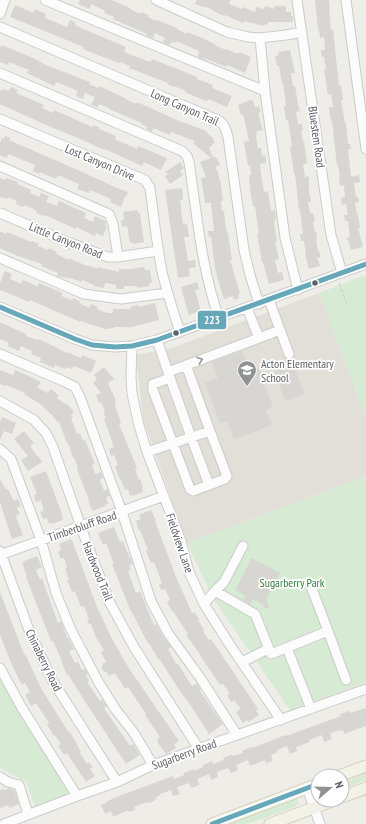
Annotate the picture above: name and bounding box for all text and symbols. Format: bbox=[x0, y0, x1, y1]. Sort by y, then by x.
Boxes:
street label: Long Canyon Trail bbox=[149, 85, 222, 129]
street label: Bluestem Road bbox=[305, 105, 329, 169]
street label: Lost Canyon Drive bbox=[63, 141, 137, 183]
street label: Little Canyon Road bbox=[27, 218, 105, 262]
unlabelled marker bbox=[310, 278, 320, 288]
line badge: 223 bbox=[197, 310, 227, 330]
text: 223 bbox=[204, 313, 220, 327]
unlabelled marker bbox=[171, 328, 181, 338]
one-way arrow bbox=[196, 356, 203, 364]
place label: Acton Elementary School bbox=[261, 356, 334, 385]
school or university icon: Acton Elementary School bbox=[236, 359, 258, 387]
street label: Timberbluff Road bbox=[46, 507, 118, 545]
street label: Fieldview Lane bbox=[163, 511, 197, 575]
street label: Hardwood Trail bbox=[79, 539, 117, 603]
park label: Sugarberry Park bbox=[260, 575, 325, 590]
street label: Chinaberry Road bbox=[22, 626, 66, 694]
street label: Sugarberry Road bbox=[150, 735, 218, 773]
north arrow bbox=[310, 768, 350, 808]
text: N bbox=[332, 779, 347, 790]

